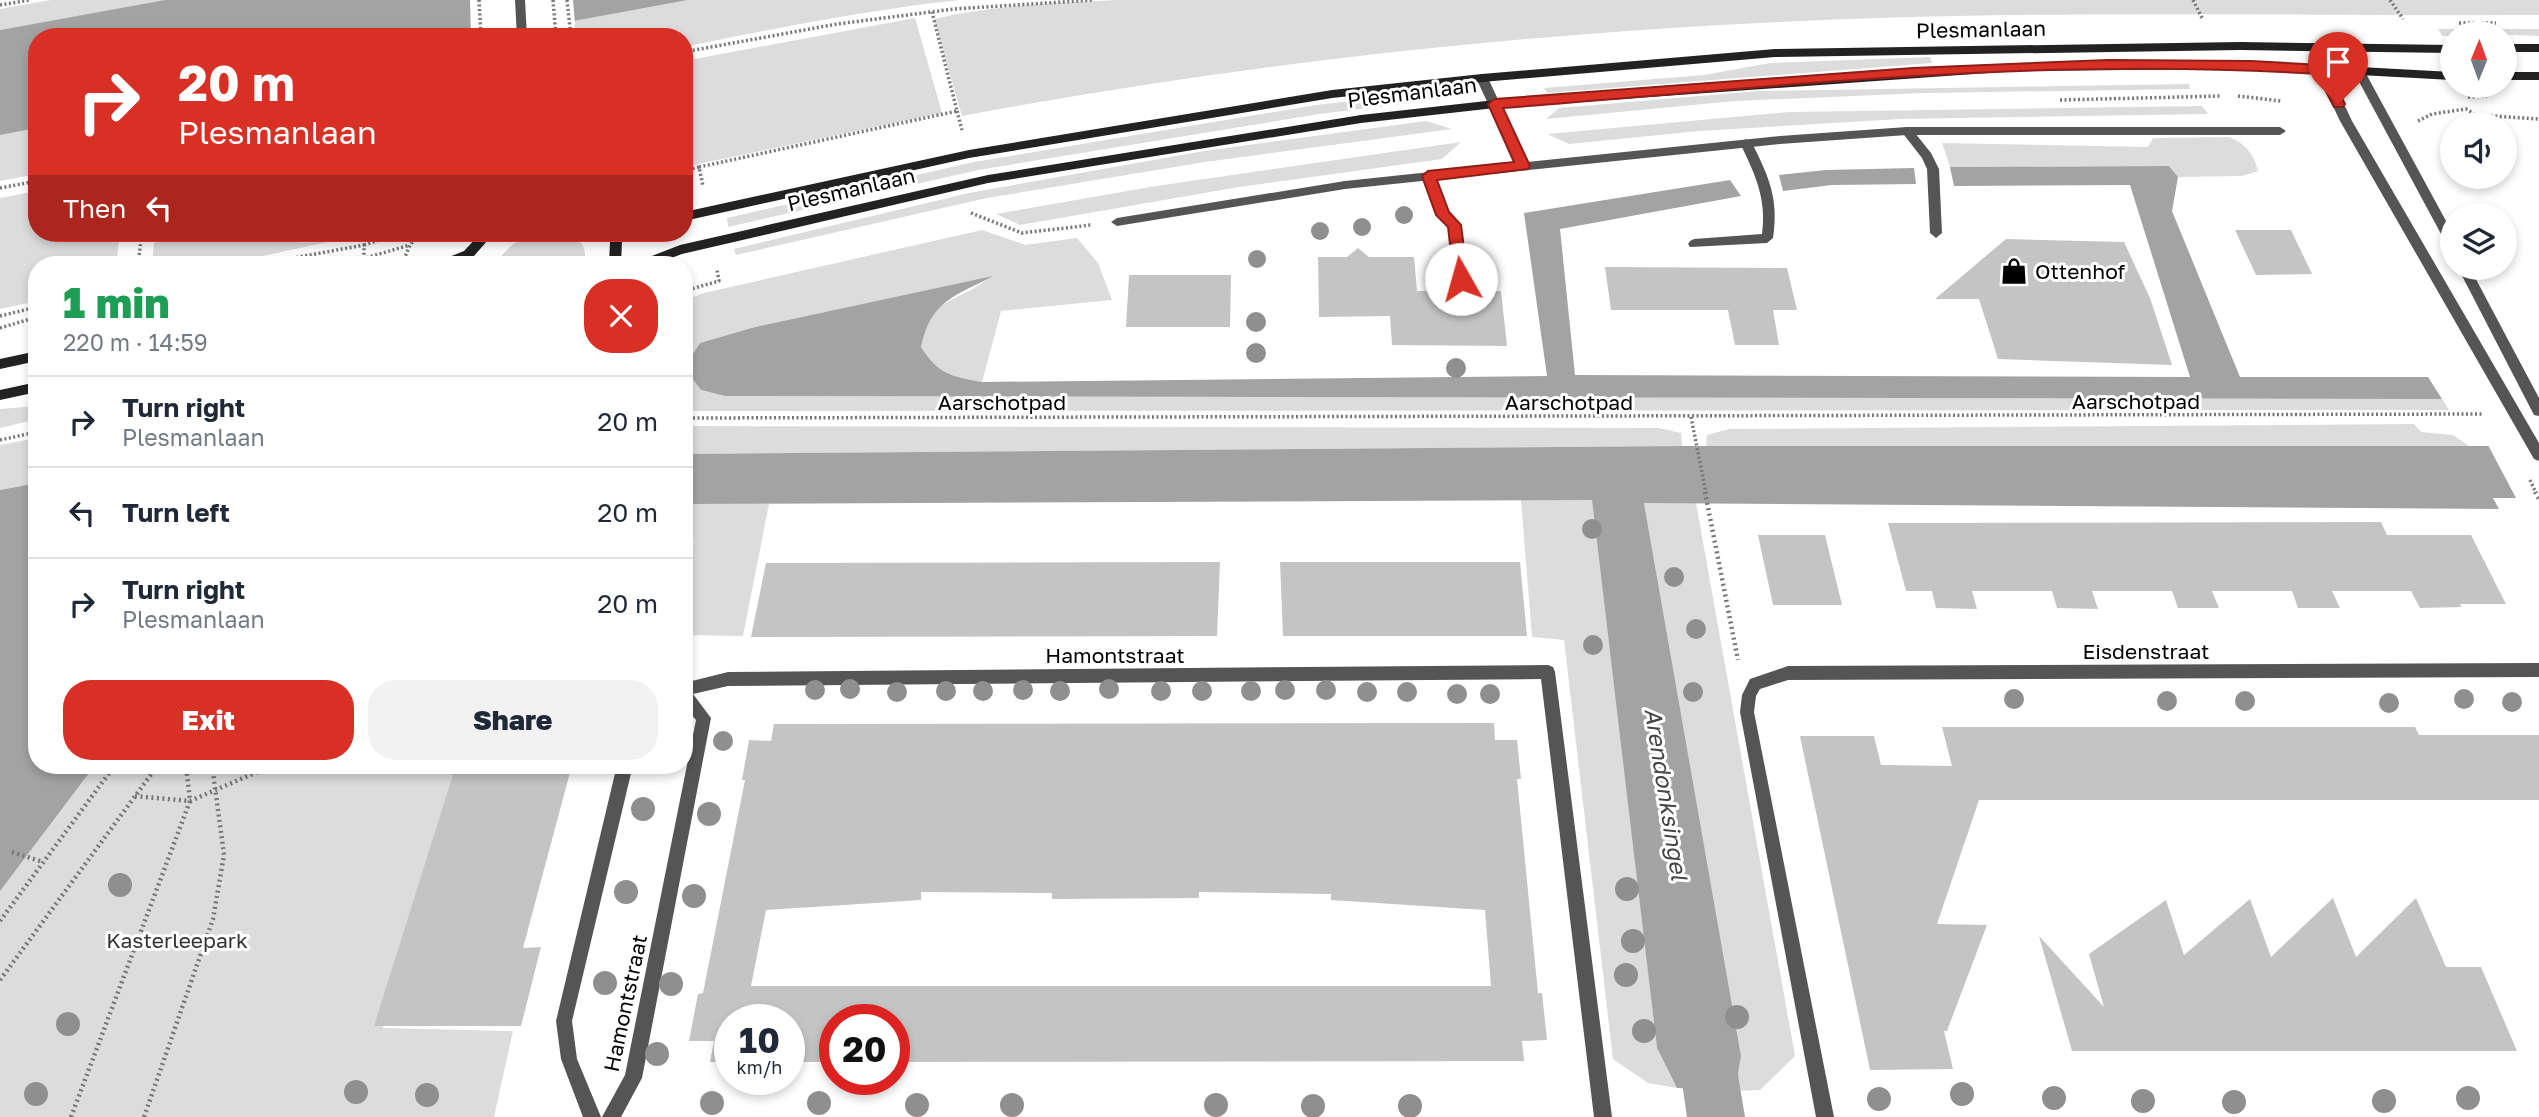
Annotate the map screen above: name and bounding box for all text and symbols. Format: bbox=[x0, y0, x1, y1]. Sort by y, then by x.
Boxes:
street label: Plesmanlaan bbox=[1916, 15, 2046, 43]
north arrow bbox=[2440, 21, 2516, 98]
map controls bbox=[2440, 21, 2517, 280]
pin bbox=[2308, 32, 2368, 104]
icon: arrive bbox=[2319, 43, 2357, 81]
text: 20 m bbox=[178, 53, 295, 112]
icon: right bbox=[63, 56, 154, 147]
street label: Plesmanlaan bbox=[1346, 71, 1478, 113]
button: sound bbox=[2440, 112, 2517, 189]
text: Plesmanlaan bbox=[178, 113, 377, 151]
street label: Plesmanlaan bbox=[785, 162, 917, 216]
icon: left bbox=[140, 189, 178, 227]
text: Then bbox=[63, 193, 126, 224]
button: layers bbox=[2440, 203, 2517, 280]
position arrow bbox=[1424, 242, 1498, 316]
shop icon: Ottenhof bbox=[1999, 256, 2029, 286]
place label: Ottenhof bbox=[2035, 258, 2126, 284]
text: 1 min bbox=[63, 277, 170, 327]
button: close bbox=[584, 279, 658, 353]
text: 220 m · 14:59 bbox=[63, 328, 208, 356]
street label: Aarschotpad bbox=[2072, 388, 2200, 414]
street label: Aarschotpad bbox=[938, 389, 1066, 415]
street label: Aarschotpad bbox=[1505, 389, 1633, 415]
text: Turn right bbox=[122, 392, 245, 423]
icon: right bbox=[63, 403, 101, 441]
text: 20 m bbox=[597, 406, 658, 437]
text: Plesmanlaan bbox=[122, 423, 265, 451]
icon: left bbox=[63, 494, 101, 532]
text: Turn left bbox=[122, 497, 230, 528]
text: 20 m bbox=[597, 497, 658, 528]
text: Turn right bbox=[122, 574, 245, 605]
icon: right bbox=[63, 585, 101, 623]
text: 20 m bbox=[597, 588, 658, 619]
text: Plesmanlaan bbox=[122, 605, 265, 633]
street label: Eisdenstraat bbox=[2082, 638, 2210, 664]
street label: Hamontstraat bbox=[1045, 642, 1185, 668]
button: Exit bbox=[63, 680, 354, 760]
button: Share bbox=[368, 680, 658, 760]
water label: Arendonksingel bbox=[1640, 706, 1695, 884]
park label: Kasterleepark bbox=[106, 927, 248, 953]
street label: Hamontstraat bbox=[598, 932, 652, 1074]
speed limit sign: 20 bbox=[819, 1004, 910, 1095]
text: 10 bbox=[739, 1019, 780, 1061]
text: km/h bbox=[737, 1056, 782, 1078]

